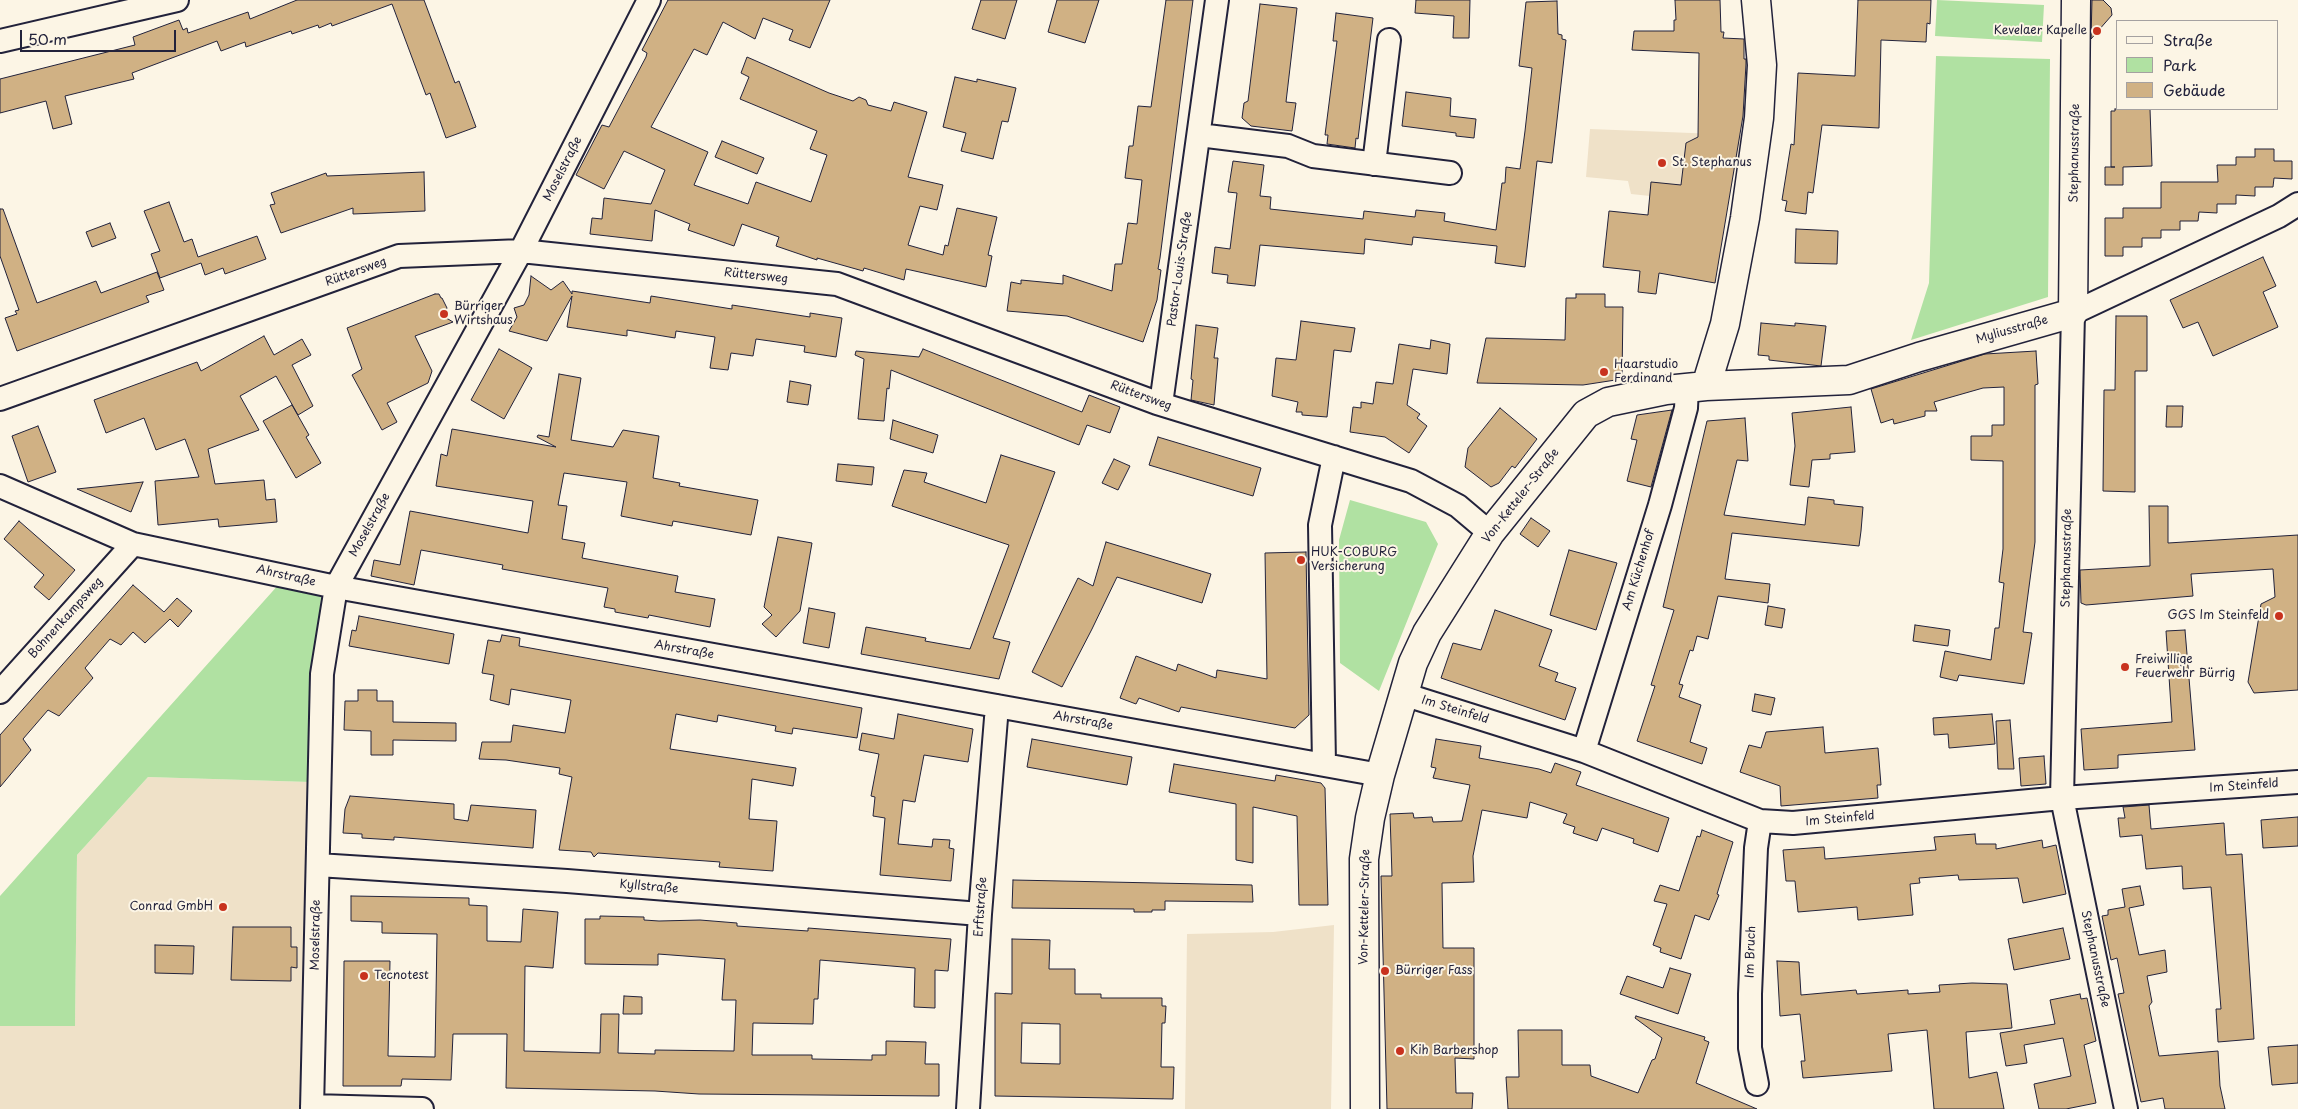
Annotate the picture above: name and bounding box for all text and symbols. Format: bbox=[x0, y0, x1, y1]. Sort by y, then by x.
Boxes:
scale bar bbox=[22, 20, 179, 52]
legend bbox=[2116, 20, 2278, 110]
place label: Kevelaer Kapelle bbox=[1994, 24, 2087, 38]
marker: Kevelaer Kapelle bbox=[2091, 25, 2103, 37]
text: 50 m bbox=[28, 27, 67, 50]
text: Straße bbox=[2163, 28, 2213, 51]
text: Park bbox=[2163, 53, 2197, 76]
text: Gebäude bbox=[2163, 78, 2225, 101]
street label: Stephanusstraße bbox=[2067, 104, 2083, 202]
street label: Moselstraße bbox=[541, 134, 585, 204]
place label: St. Stephanus bbox=[1672, 156, 1752, 170]
marker: St. Stephanus bbox=[1656, 157, 1668, 169]
street label: Pastor-Louis-Straße bbox=[1165, 211, 1195, 327]
street label: Rüttersweg bbox=[323, 254, 389, 290]
street label: Rüttersweg bbox=[723, 265, 789, 287]
place label: Bürriger Wirtshaus bbox=[454, 300, 513, 328]
marker: Bürriger Wirtshaus bbox=[438, 308, 450, 320]
street label: Myliusstraße bbox=[1974, 313, 2050, 347]
place label: Haarstudio Ferdinand bbox=[1614, 358, 1678, 386]
marker: Haarstudio Ferdinand bbox=[1598, 366, 1610, 378]
street label: Rüttersweg bbox=[1108, 378, 1174, 414]
street label: Von-Ketteler-Straße bbox=[1480, 446, 1562, 546]
street label: Moselstraße bbox=[347, 491, 393, 559]
street label: Stephanusstraße bbox=[2059, 509, 2075, 607]
street label: Am Küchenhof bbox=[1620, 528, 1658, 612]
place label: HUK-COBURG Versicherung bbox=[1311, 546, 1397, 574]
marker: HUK-COBURG Versicherung bbox=[1295, 554, 1307, 566]
street label: Ahrstraße bbox=[255, 562, 317, 590]
street label: Bohnenkampsweg bbox=[26, 574, 106, 662]
place label: GGS Im Steinfeld bbox=[2168, 609, 2269, 623]
marker: GGS Im Steinfeld bbox=[2273, 610, 2285, 622]
street label: Ahrstraße bbox=[653, 638, 715, 662]
place label: Freiwillige Feuerwehr Bürrig bbox=[2135, 653, 2235, 681]
marker: Freiwillige Feuerwehr Bürrig bbox=[2119, 661, 2131, 673]
street label: Im Steinfeld bbox=[1420, 693, 1490, 727]
street label: Ahrstraße bbox=[1052, 709, 1114, 733]
street label: Im Steinfeld bbox=[2209, 776, 2279, 796]
street label: Im Steinfeld bbox=[1805, 809, 1875, 829]
street label: Von-Ketteler-Straße bbox=[1357, 849, 1373, 965]
street label: Erftstraße bbox=[972, 876, 990, 938]
street label: Kyllstraße bbox=[619, 877, 679, 897]
place label: Conrad GmbH bbox=[130, 900, 213, 914]
street label: Moselstraße bbox=[308, 900, 324, 970]
marker: Conrad GmbH bbox=[217, 901, 229, 913]
street label: Stephanusstraße bbox=[2078, 909, 2112, 1009]
street label: Im Bruch bbox=[1743, 926, 1759, 978]
place label: Bürriger Fass bbox=[1395, 964, 1473, 978]
marker: Bürriger Fass bbox=[1379, 965, 1391, 977]
place label: Tecnotest bbox=[374, 969, 429, 983]
marker: Tecnotest bbox=[358, 970, 370, 982]
place label: Kih Barbershop bbox=[1410, 1044, 1499, 1058]
marker: Kih Barbershop bbox=[1394, 1045, 1406, 1057]

